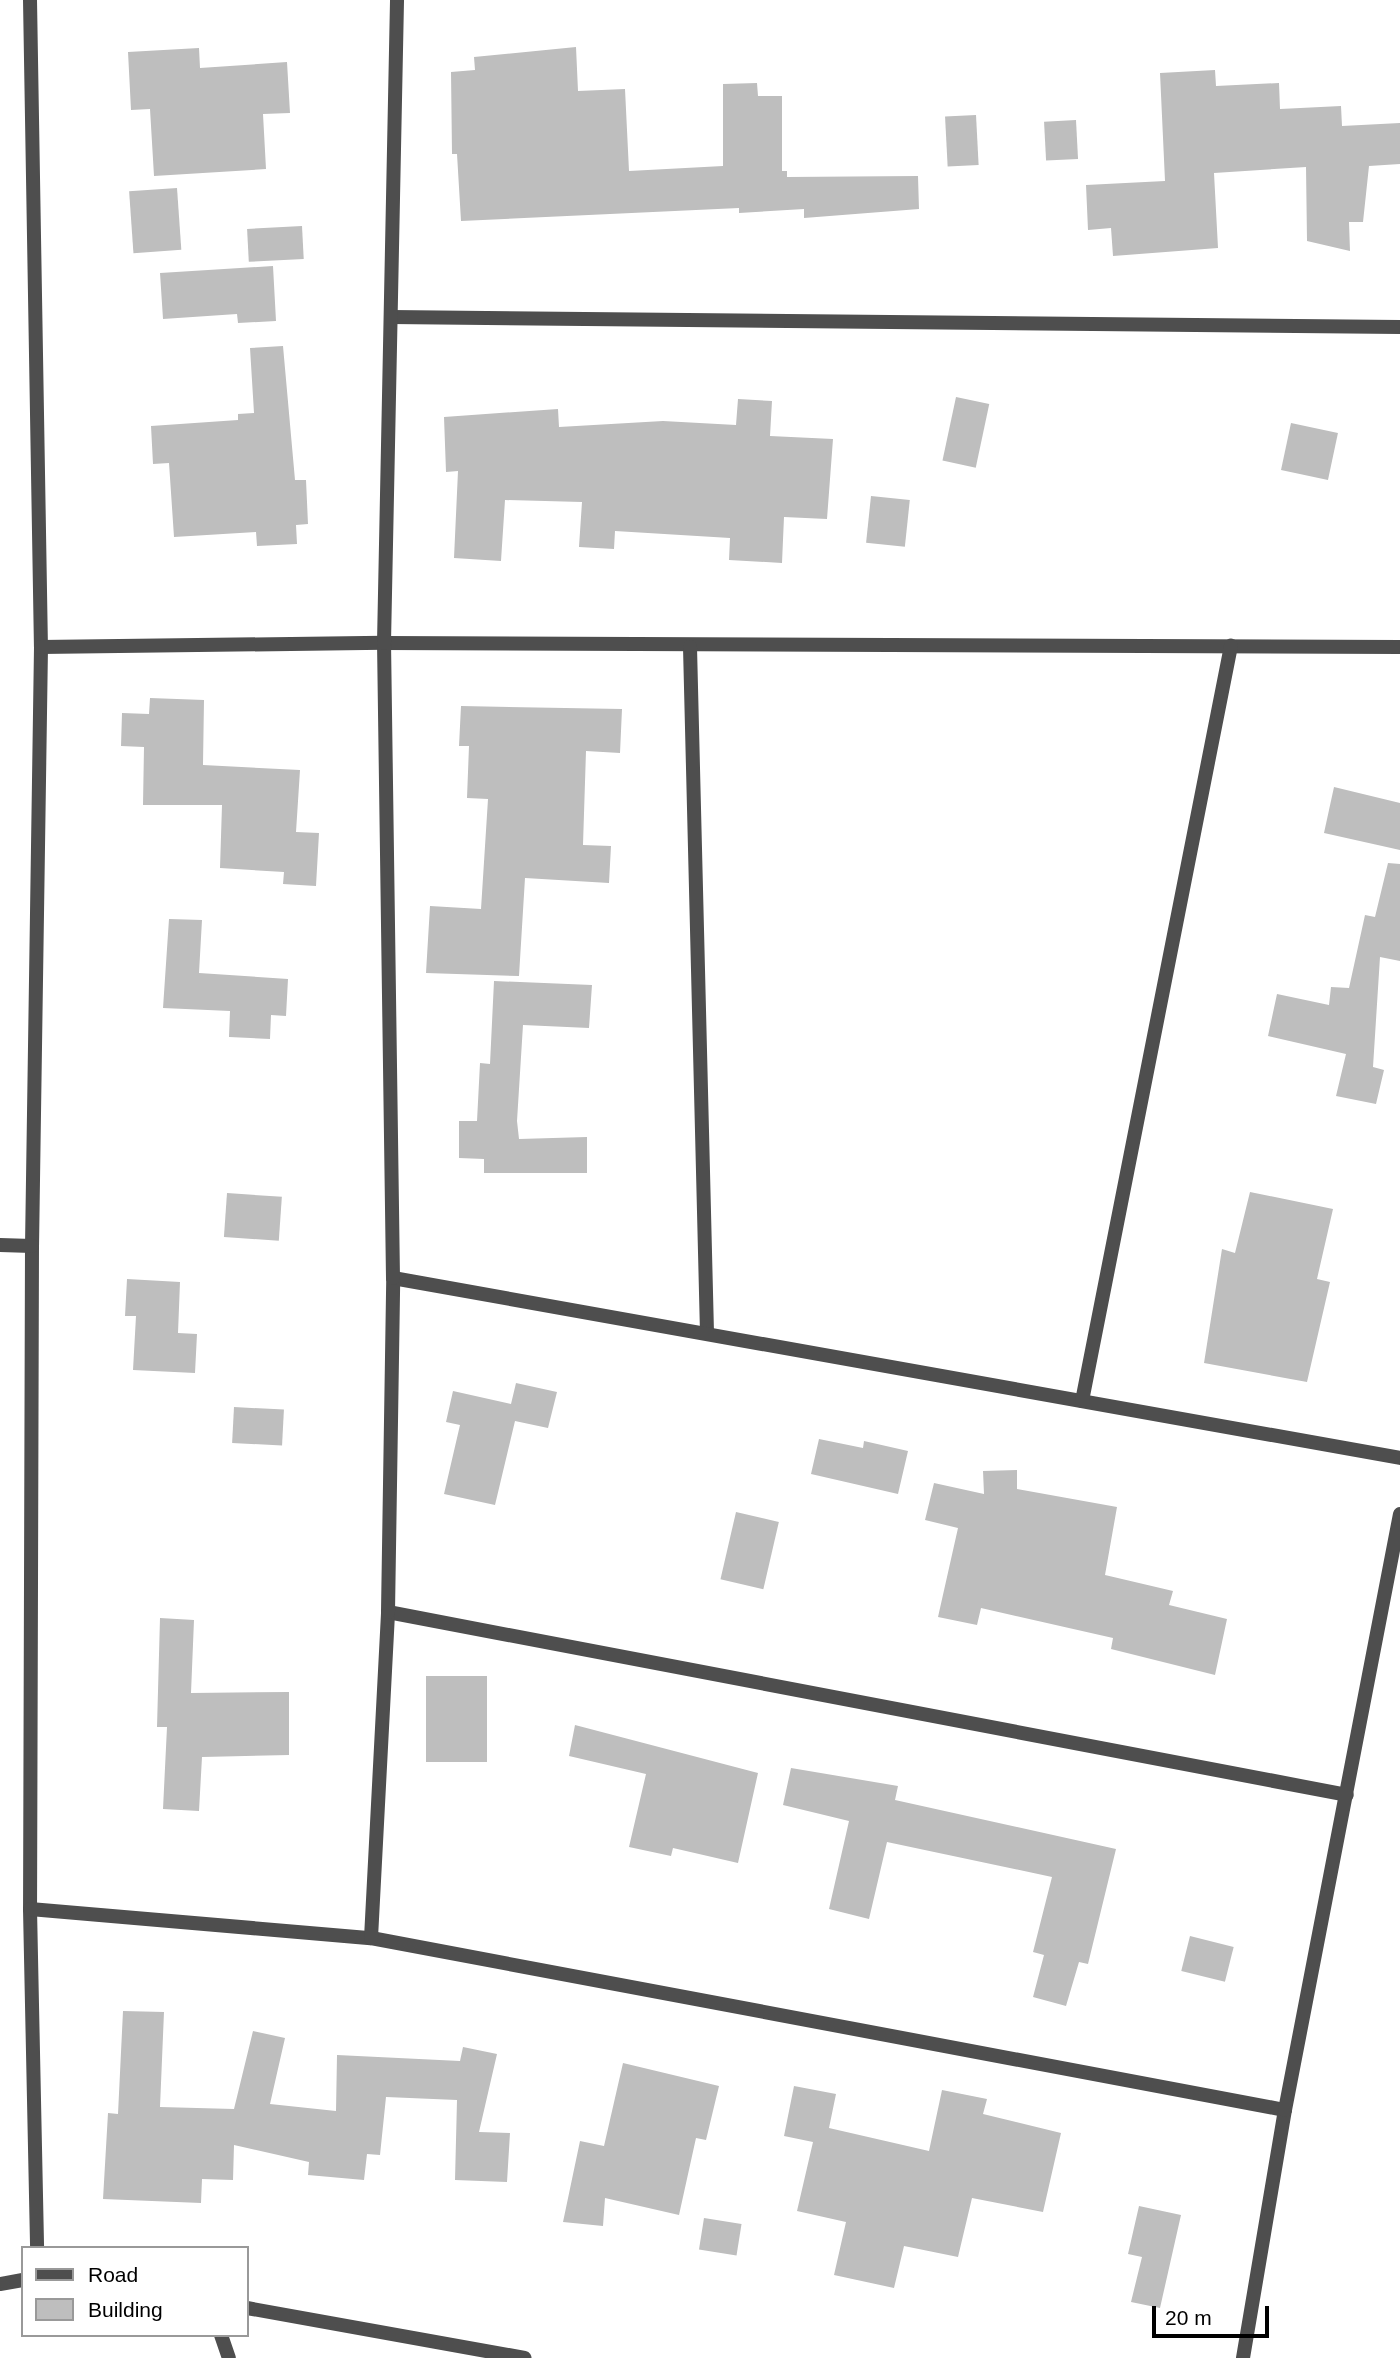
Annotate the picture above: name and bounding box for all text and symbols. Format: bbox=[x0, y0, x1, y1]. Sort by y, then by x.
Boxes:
legend bbox=[21, 2246, 248, 2337]
text: Road bbox=[88, 2263, 138, 2286]
scale bar bbox=[1155, 2292, 1272, 2336]
text: Building bbox=[88, 2298, 163, 2321]
text: 20 m bbox=[1165, 2306, 1212, 2329]

